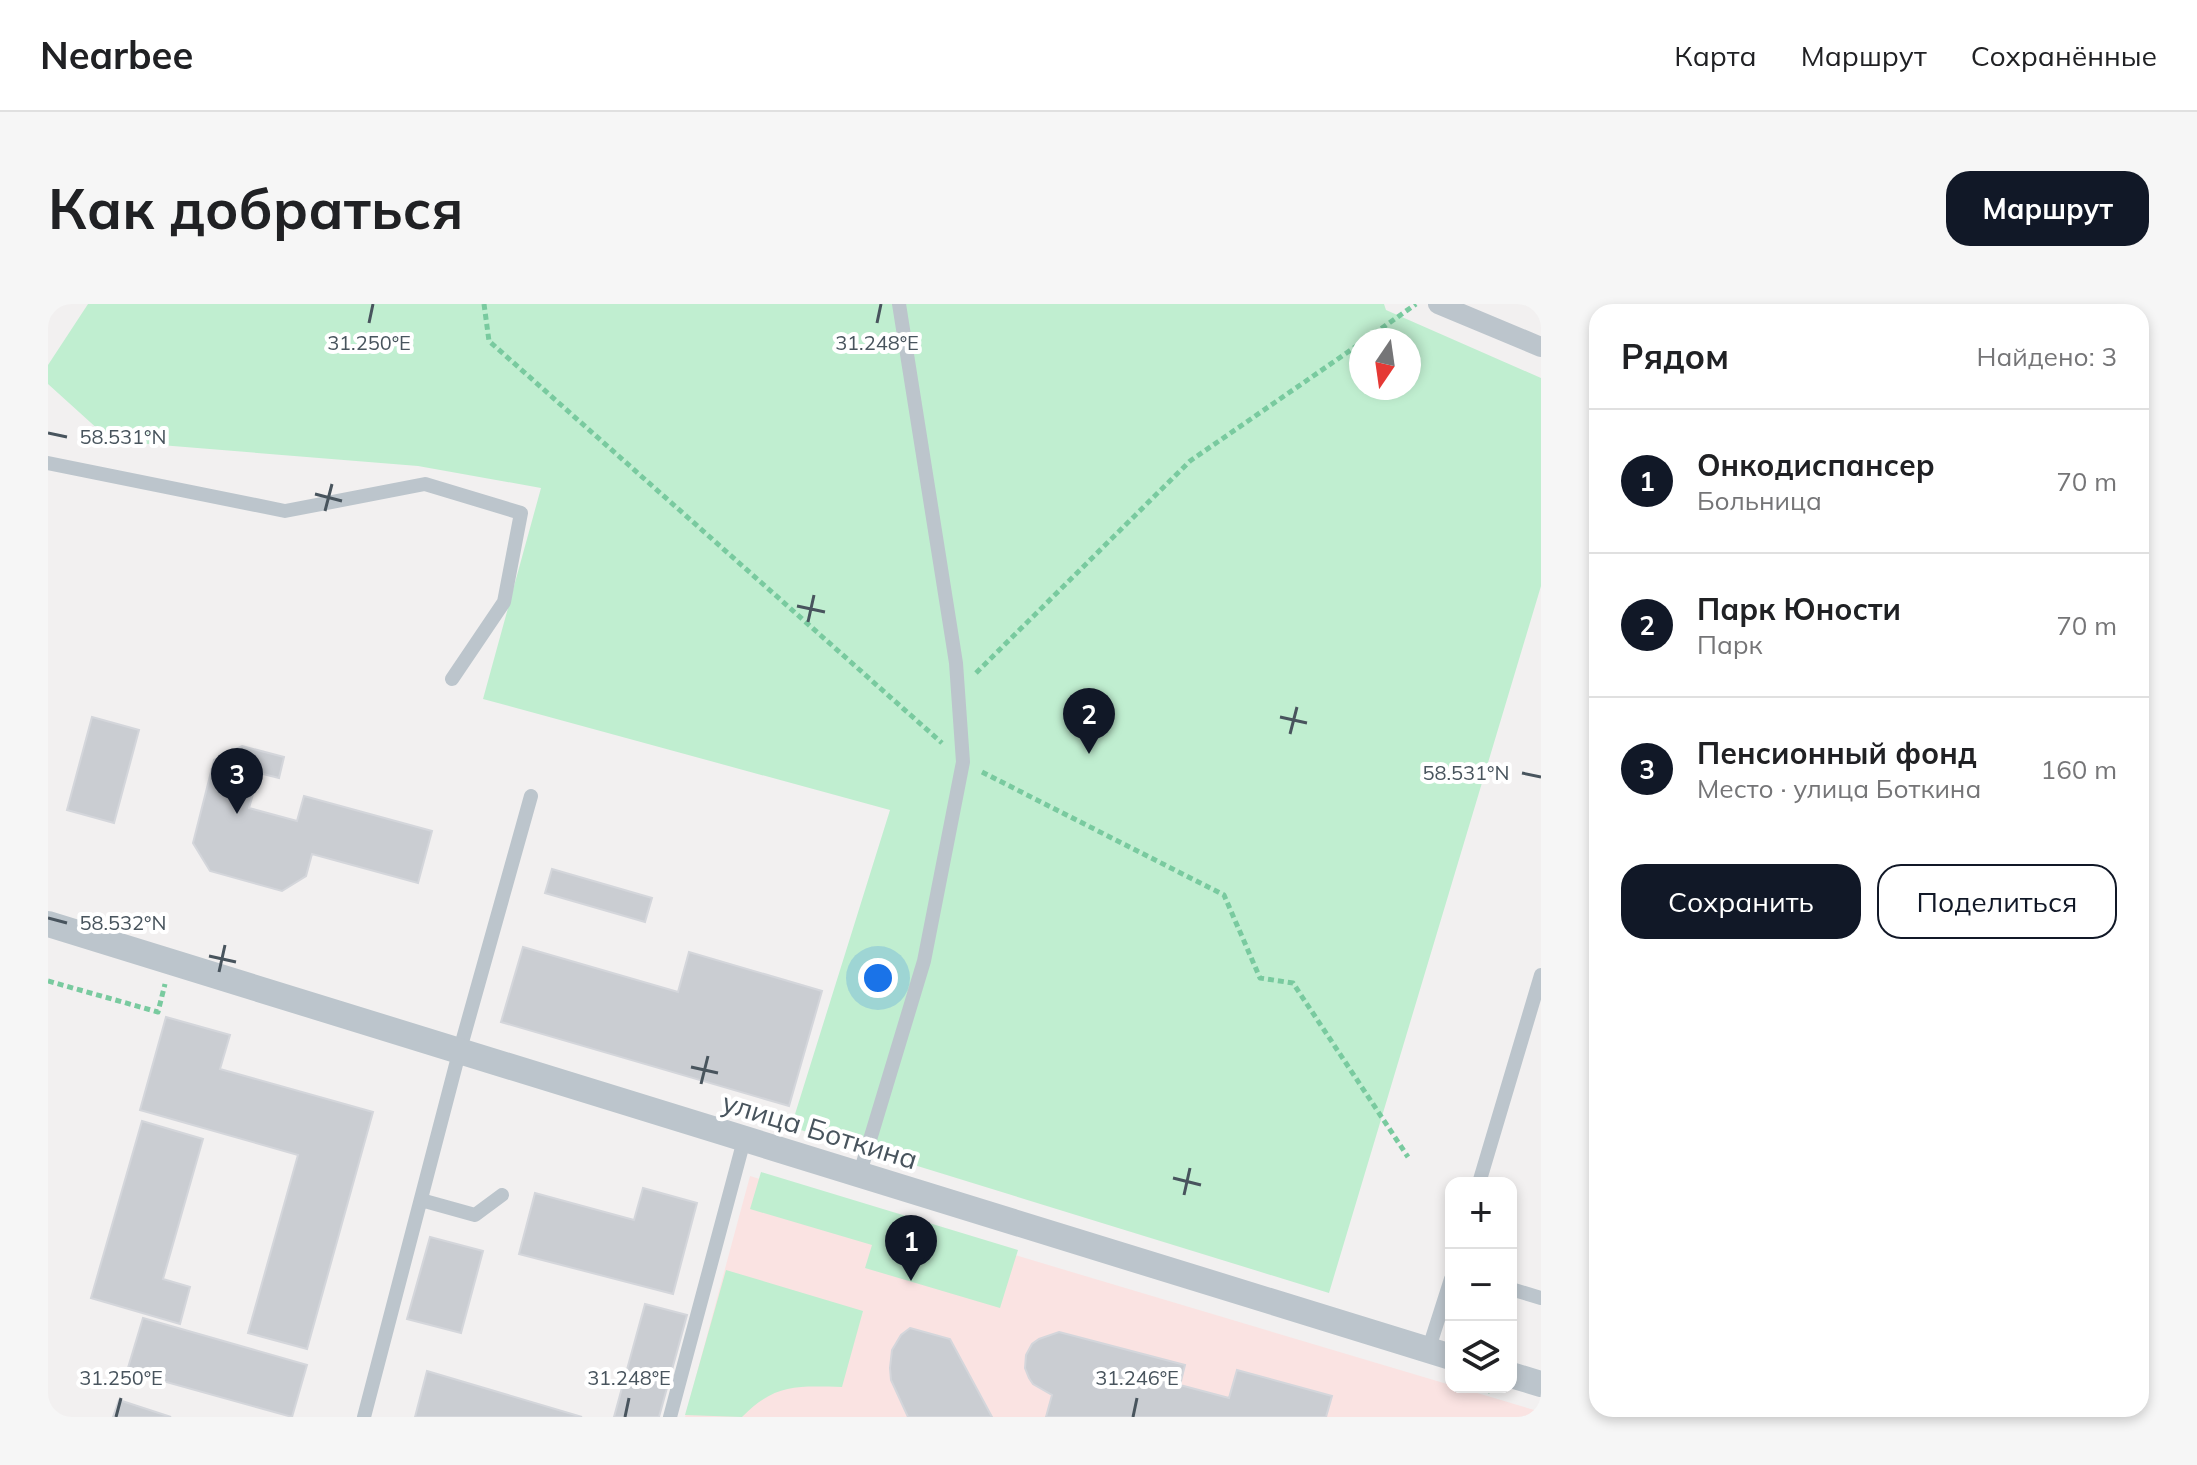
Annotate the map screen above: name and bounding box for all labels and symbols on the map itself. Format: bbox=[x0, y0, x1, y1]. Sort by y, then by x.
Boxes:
north arrow bbox=[1349, 328, 1421, 400]
text: 31.250°E bbox=[327, 330, 411, 355]
text: 31.248°E bbox=[835, 330, 919, 355]
text: 58.531°N bbox=[80, 424, 166, 449]
pin: 2 bbox=[1063, 688, 1115, 754]
pin: 3 bbox=[211, 748, 263, 814]
text: 58.531°N bbox=[1423, 760, 1509, 785]
text: 58.532°N bbox=[80, 910, 166, 935]
your location bbox=[858, 958, 898, 998]
street label: улица Боткина bbox=[718, 1084, 922, 1176]
pin: 1 bbox=[885, 1215, 937, 1281]
text: 31.250°E bbox=[79, 1365, 163, 1390]
text: 31.248°E bbox=[587, 1365, 671, 1390]
text: 31.246°E bbox=[1095, 1365, 1179, 1390]

